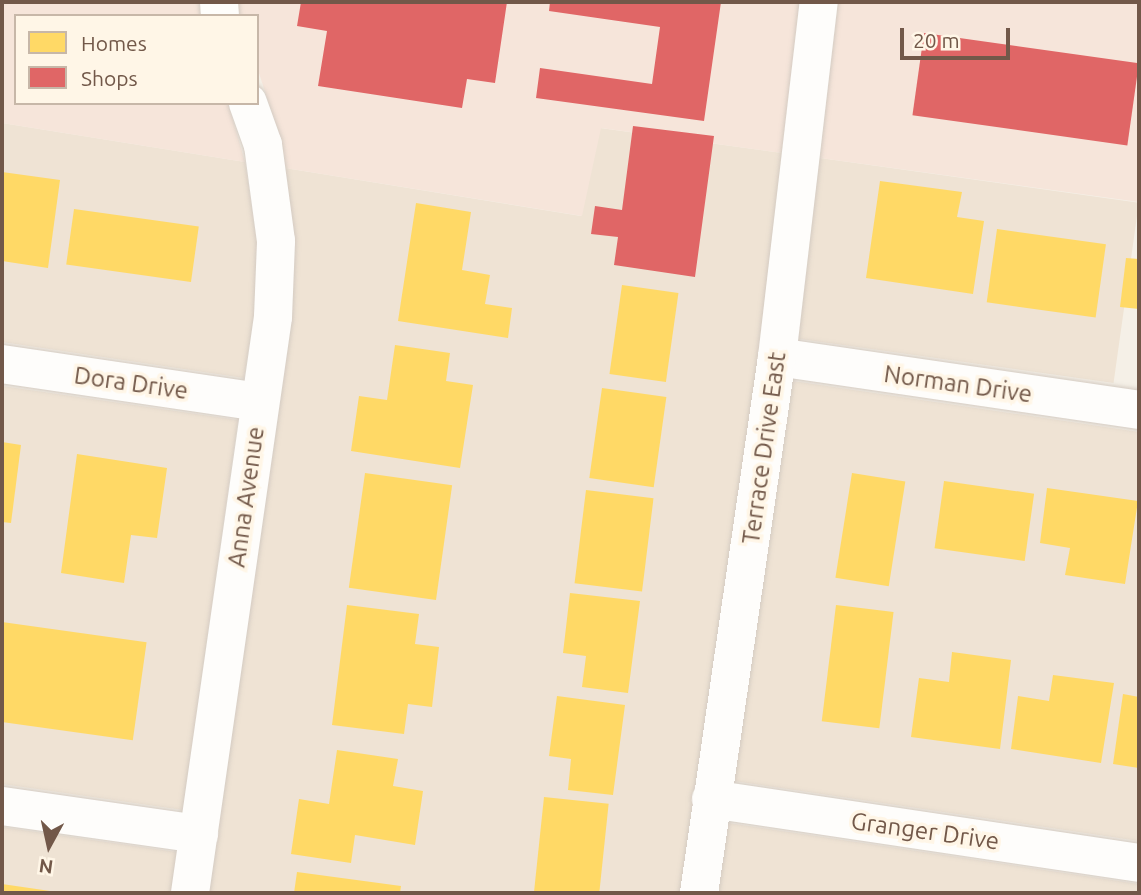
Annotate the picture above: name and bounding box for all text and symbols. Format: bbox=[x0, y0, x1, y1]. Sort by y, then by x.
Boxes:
legend bbox=[14, 14, 259, 105]
scale bar bbox=[903, 14, 1013, 58]
text: 20 m bbox=[913, 28, 960, 52]
text: Homes bbox=[81, 31, 147, 55]
text: Shops bbox=[81, 66, 138, 90]
street label: Terrace Drive East bbox=[736, 350, 792, 546]
street label: Norman Drive bbox=[882, 359, 1034, 409]
street label: Dora Drive bbox=[72, 361, 190, 405]
street label: Anna Avenue bbox=[222, 425, 270, 569]
street label: Granger Drive bbox=[849, 806, 1001, 856]
north arrow bbox=[14, 811, 84, 881]
text: N bbox=[38, 855, 55, 879]

